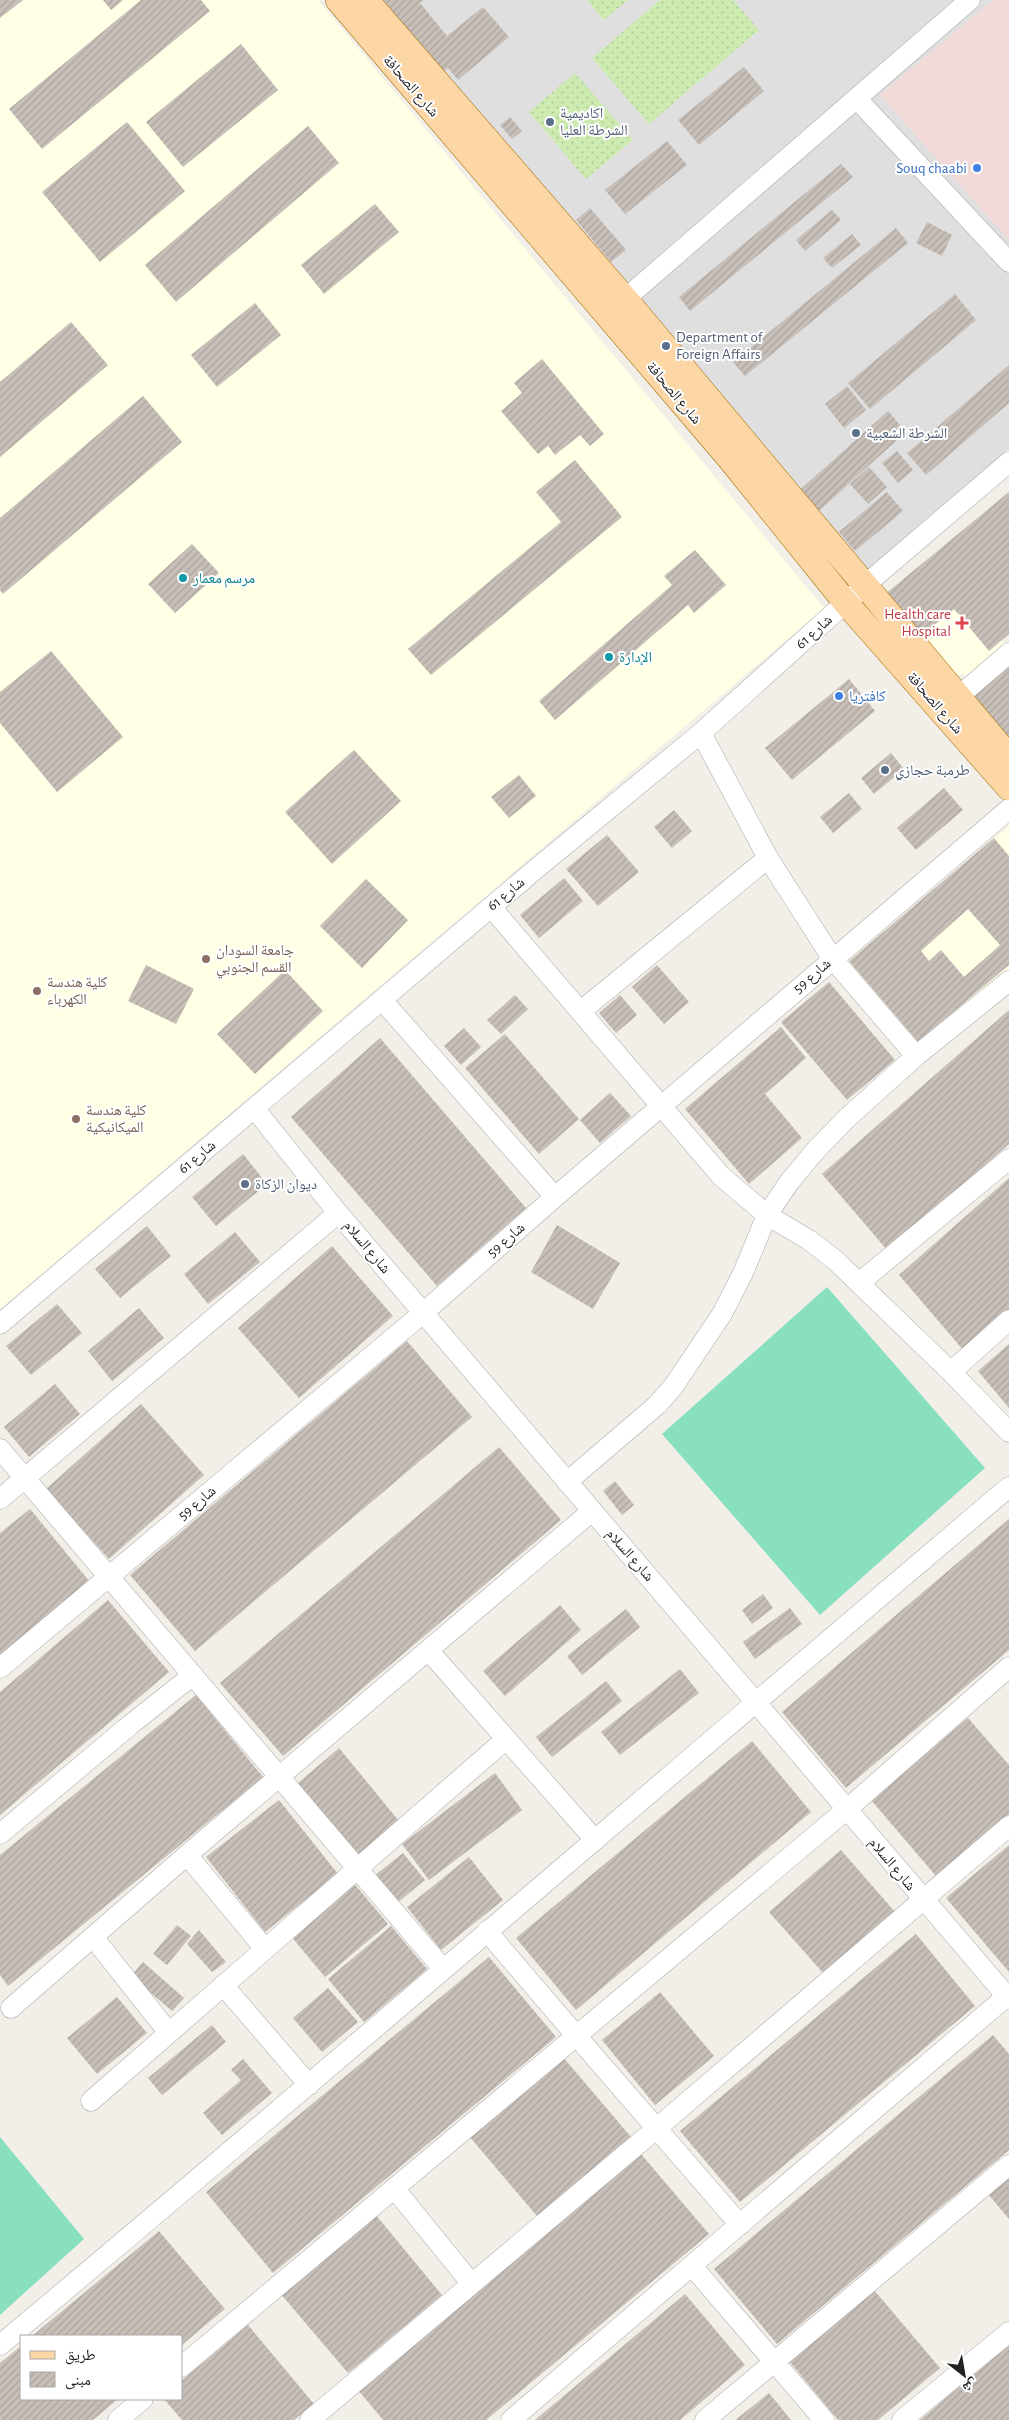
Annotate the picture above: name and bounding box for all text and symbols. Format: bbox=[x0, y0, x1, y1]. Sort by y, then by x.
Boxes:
street label: شارع الصحافة bbox=[379, 52, 442, 121]
place label: اكاديمية الشرطة العليا bbox=[560, 106, 628, 139]
marker: اكاديمية الشرطة العليا bbox=[544, 116, 556, 128]
place label: Souq chaabi bbox=[896, 161, 967, 176]
marker: Souq chaabi bbox=[971, 162, 983, 174]
place label: Department of Foreign Affairs bbox=[676, 330, 764, 362]
marker: Department of Foreign Affairs bbox=[660, 340, 672, 352]
street label: شارع الصحافة bbox=[642, 359, 704, 428]
place label: الشرطة الشعبية bbox=[866, 426, 947, 442]
marker: الشرطة الشعبية bbox=[850, 427, 862, 439]
place label: مرسم معمار bbox=[192, 571, 255, 588]
marker: مرسم معمار bbox=[177, 572, 189, 584]
place label: Health care Hospital bbox=[884, 607, 951, 639]
street label: شارع 61 bbox=[793, 612, 837, 654]
marker: Health care Hospital bbox=[955, 616, 969, 630]
place label: الإدارة bbox=[619, 650, 652, 666]
marker: الإدارة bbox=[603, 651, 615, 663]
street label: شارع الصحافة bbox=[903, 669, 966, 738]
place label: كافتريا bbox=[849, 689, 886, 705]
marker: كافتريا bbox=[833, 690, 845, 702]
place label: طرمبة حجازي bbox=[895, 763, 970, 781]
marker: طرمبة حجازي bbox=[879, 764, 891, 776]
street label: شارع 61 bbox=[485, 874, 529, 915]
place label: جامعة السودان القسم الجنوبي bbox=[216, 943, 294, 978]
marker: جامعة السودان القسم الجنوبي bbox=[200, 953, 212, 965]
street label: شارع 59 bbox=[790, 956, 835, 998]
place label: كلية هندسة الكهرباء bbox=[47, 975, 107, 1008]
marker: كلية هندسة الكهرباء bbox=[31, 985, 43, 997]
place label: كلية هندسة الميكانيكية bbox=[86, 1103, 146, 1135]
marker: كلية هندسة الميكانيكية bbox=[70, 1113, 82, 1125]
street label: شارع 61 bbox=[176, 1137, 220, 1178]
place label: ديوان الزكاة bbox=[255, 1177, 317, 1194]
marker: ديوان الزكاة bbox=[239, 1178, 251, 1190]
street label: شارع السلام bbox=[339, 1218, 393, 1278]
street label: شارع 59 bbox=[484, 1220, 529, 1262]
street label: شارع 59 bbox=[175, 1483, 220, 1525]
street label: شارع السلام bbox=[602, 1526, 657, 1586]
street label: شارع السلام bbox=[864, 1835, 918, 1895]
legend bbox=[20, 2335, 182, 2400]
text: طريق bbox=[65, 2348, 96, 2365]
north arrow bbox=[939, 2350, 989, 2400]
text: مبنى bbox=[65, 2373, 91, 2390]
text: ش bbox=[960, 2375, 980, 2395]

